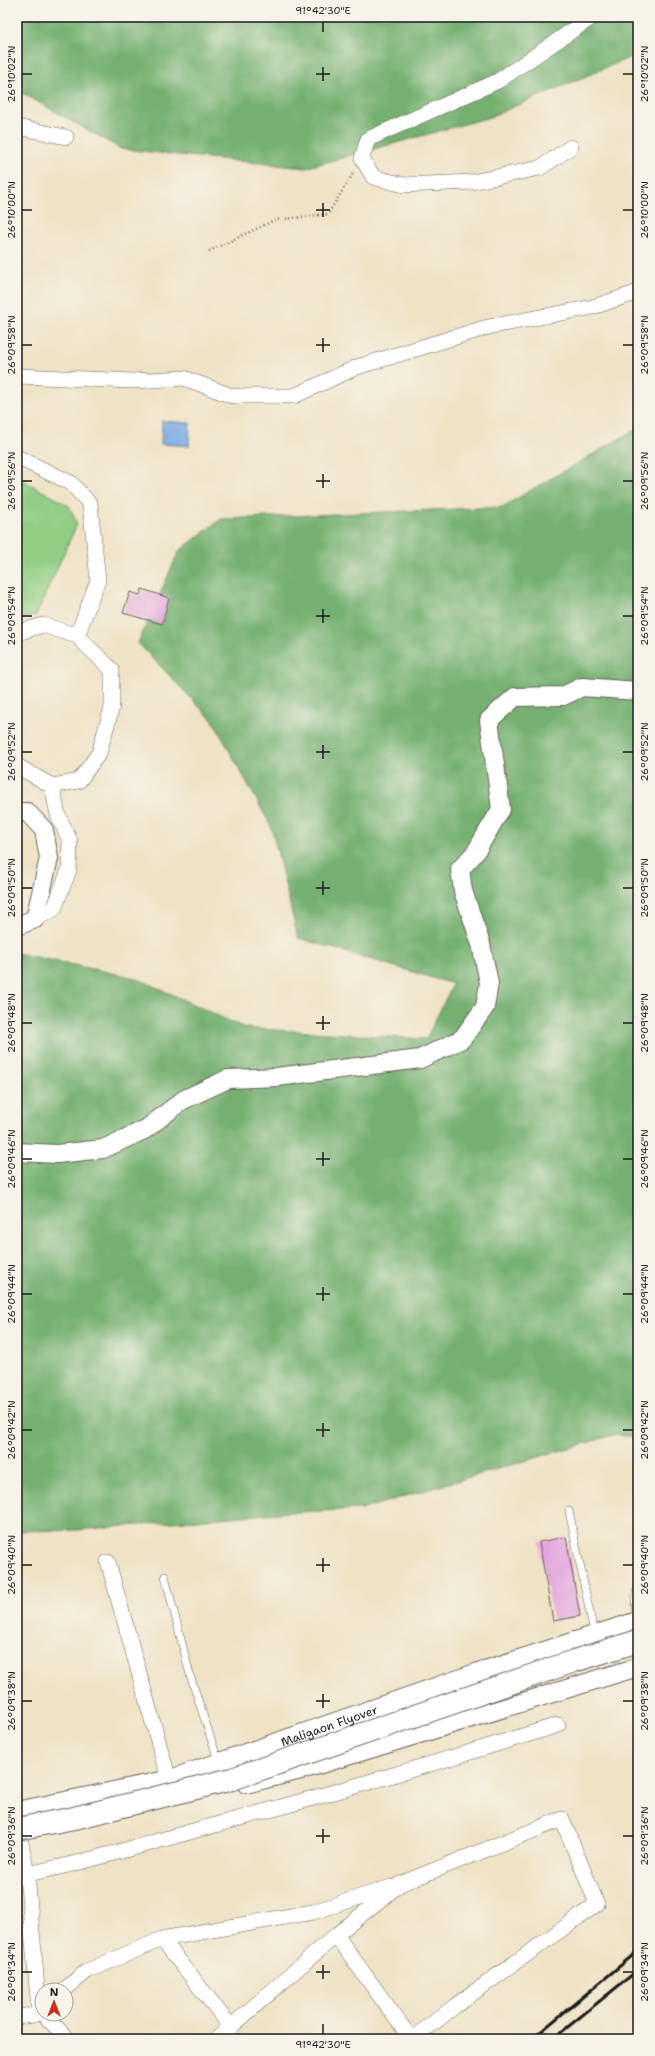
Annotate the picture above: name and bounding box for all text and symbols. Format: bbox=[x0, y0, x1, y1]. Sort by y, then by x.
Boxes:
text: 91°42'30"E bbox=[295, 4, 351, 17]
text: 26°10'02"N bbox=[5, 46, 18, 102]
text: 26°10'02"N bbox=[638, 46, 651, 102]
text: 26°10'00"N bbox=[5, 181, 18, 239]
text: 26°10'00"N bbox=[638, 181, 651, 239]
text: 26°09'58"N bbox=[5, 315, 18, 375]
text: 26°09'58"N bbox=[638, 315, 651, 375]
text: 26°09'56"N bbox=[5, 452, 18, 510]
text: 26°09'56"N bbox=[638, 452, 651, 510]
text: 26°09'54"N bbox=[5, 586, 18, 646]
text: 26°09'54"N bbox=[638, 586, 651, 646]
text: 26°09'52"N bbox=[5, 722, 18, 782]
text: 26°09'52"N bbox=[638, 722, 651, 782]
text: 26°09'50"N bbox=[5, 858, 18, 918]
text: 26°09'50"N bbox=[638, 858, 651, 918]
text: 26°09'48"N bbox=[5, 993, 18, 1053]
text: 26°09'48"N bbox=[638, 993, 651, 1053]
text: 26°09'46"N bbox=[5, 1129, 18, 1189]
text: 26°09'46"N bbox=[638, 1129, 651, 1189]
text: 26°09'44"N bbox=[5, 1264, 18, 1324]
text: 26°09'44"N bbox=[638, 1264, 651, 1324]
text: 26°09'42"N bbox=[5, 1400, 18, 1460]
text: 26°09'42"N bbox=[638, 1400, 651, 1460]
text: 26°09'40"N bbox=[5, 1535, 18, 1595]
text: 26°09'40"N bbox=[638, 1535, 651, 1595]
text: 26°09'38"N bbox=[5, 1671, 18, 1731]
text: 26°09'38"N bbox=[638, 1671, 651, 1731]
street label: Maligaon Flyover bbox=[279, 1702, 380, 1750]
text: 26°09'36"N bbox=[5, 1806, 18, 1866]
text: 26°09'36"N bbox=[638, 1806, 651, 1866]
text: 26°09'34"N bbox=[5, 1942, 18, 2002]
text: 26°09'34"N bbox=[638, 1942, 651, 2002]
north arrow bbox=[34, 1982, 74, 2022]
text: N bbox=[50, 1985, 59, 2000]
text: 91°42'30"E bbox=[295, 2038, 351, 2051]

